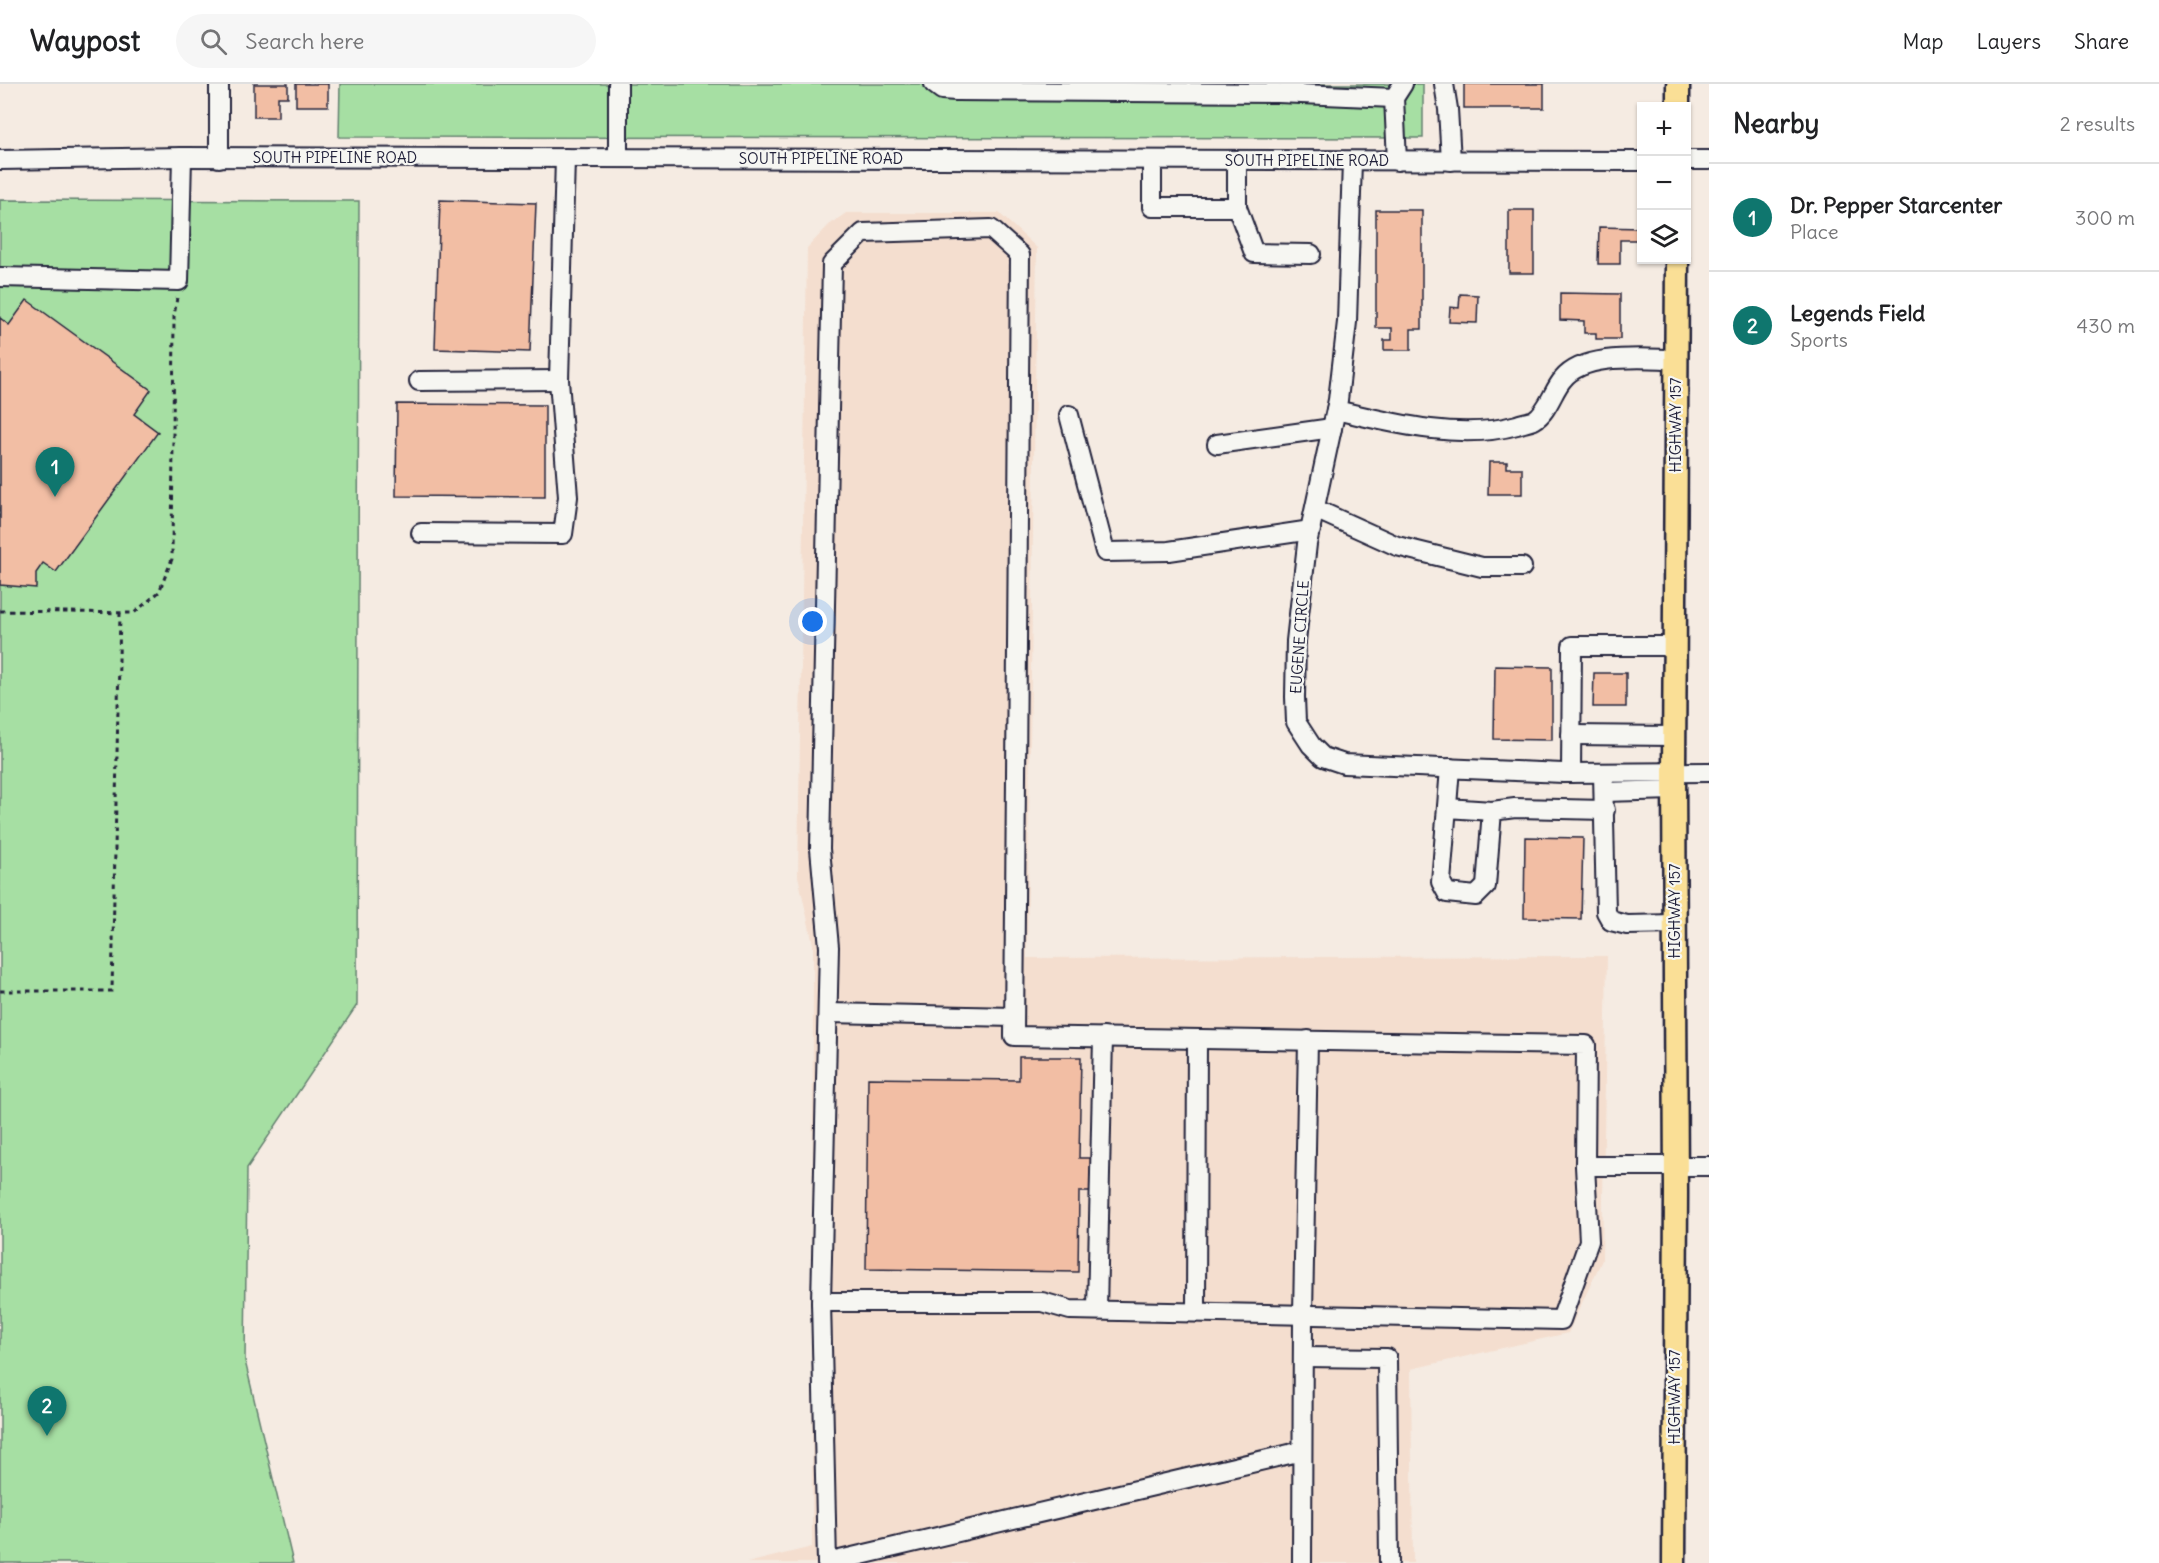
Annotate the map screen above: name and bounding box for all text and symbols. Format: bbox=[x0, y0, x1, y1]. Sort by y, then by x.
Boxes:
search box bbox=[176, 14, 596, 68]
text: Waypost bbox=[30, 23, 140, 59]
icon: search bbox=[197, 25, 230, 58]
text: Search here bbox=[245, 27, 364, 55]
text: Map bbox=[1903, 28, 1943, 55]
text: Layers bbox=[1976, 28, 2041, 55]
text: Share bbox=[2074, 28, 2129, 55]
map controls bbox=[1637, 102, 1691, 264]
button: + bbox=[1637, 102, 1691, 156]
text: Nearby bbox=[1733, 107, 1819, 140]
text: 2 results bbox=[2060, 111, 2135, 136]
street label: SOUTH PIPELINE ROAD bbox=[253, 148, 417, 167]
street label: SOUTH PIPELINE ROAD bbox=[739, 149, 903, 168]
street label: SOUTH PIPELINE ROAD bbox=[1225, 151, 1389, 170]
button: − bbox=[1637, 156, 1691, 210]
text: Dr. Pepper Starcenter bbox=[1790, 191, 2002, 219]
text: 1 bbox=[1749, 205, 1756, 230]
text: 300 m bbox=[2075, 205, 2135, 230]
button: layers bbox=[1637, 210, 1691, 264]
text: Place bbox=[1790, 219, 1838, 244]
text: Legends Field bbox=[1790, 299, 1925, 327]
text: 2 bbox=[1747, 313, 1758, 338]
text: 430 m bbox=[2077, 313, 2135, 338]
text: Sports bbox=[1790, 327, 1848, 352]
street label: HIGHWAY 157 bbox=[1666, 378, 1685, 472]
pin: 1 bbox=[36, 448, 74, 497]
street label: EUGENE CIRCLE bbox=[1286, 579, 1313, 695]
your location bbox=[798, 607, 827, 636]
street label: HIGHWAY 157 bbox=[1665, 864, 1684, 958]
street label: HIGHWAY 157 bbox=[1665, 1350, 1684, 1444]
pin: 2 bbox=[28, 1386, 66, 1436]

